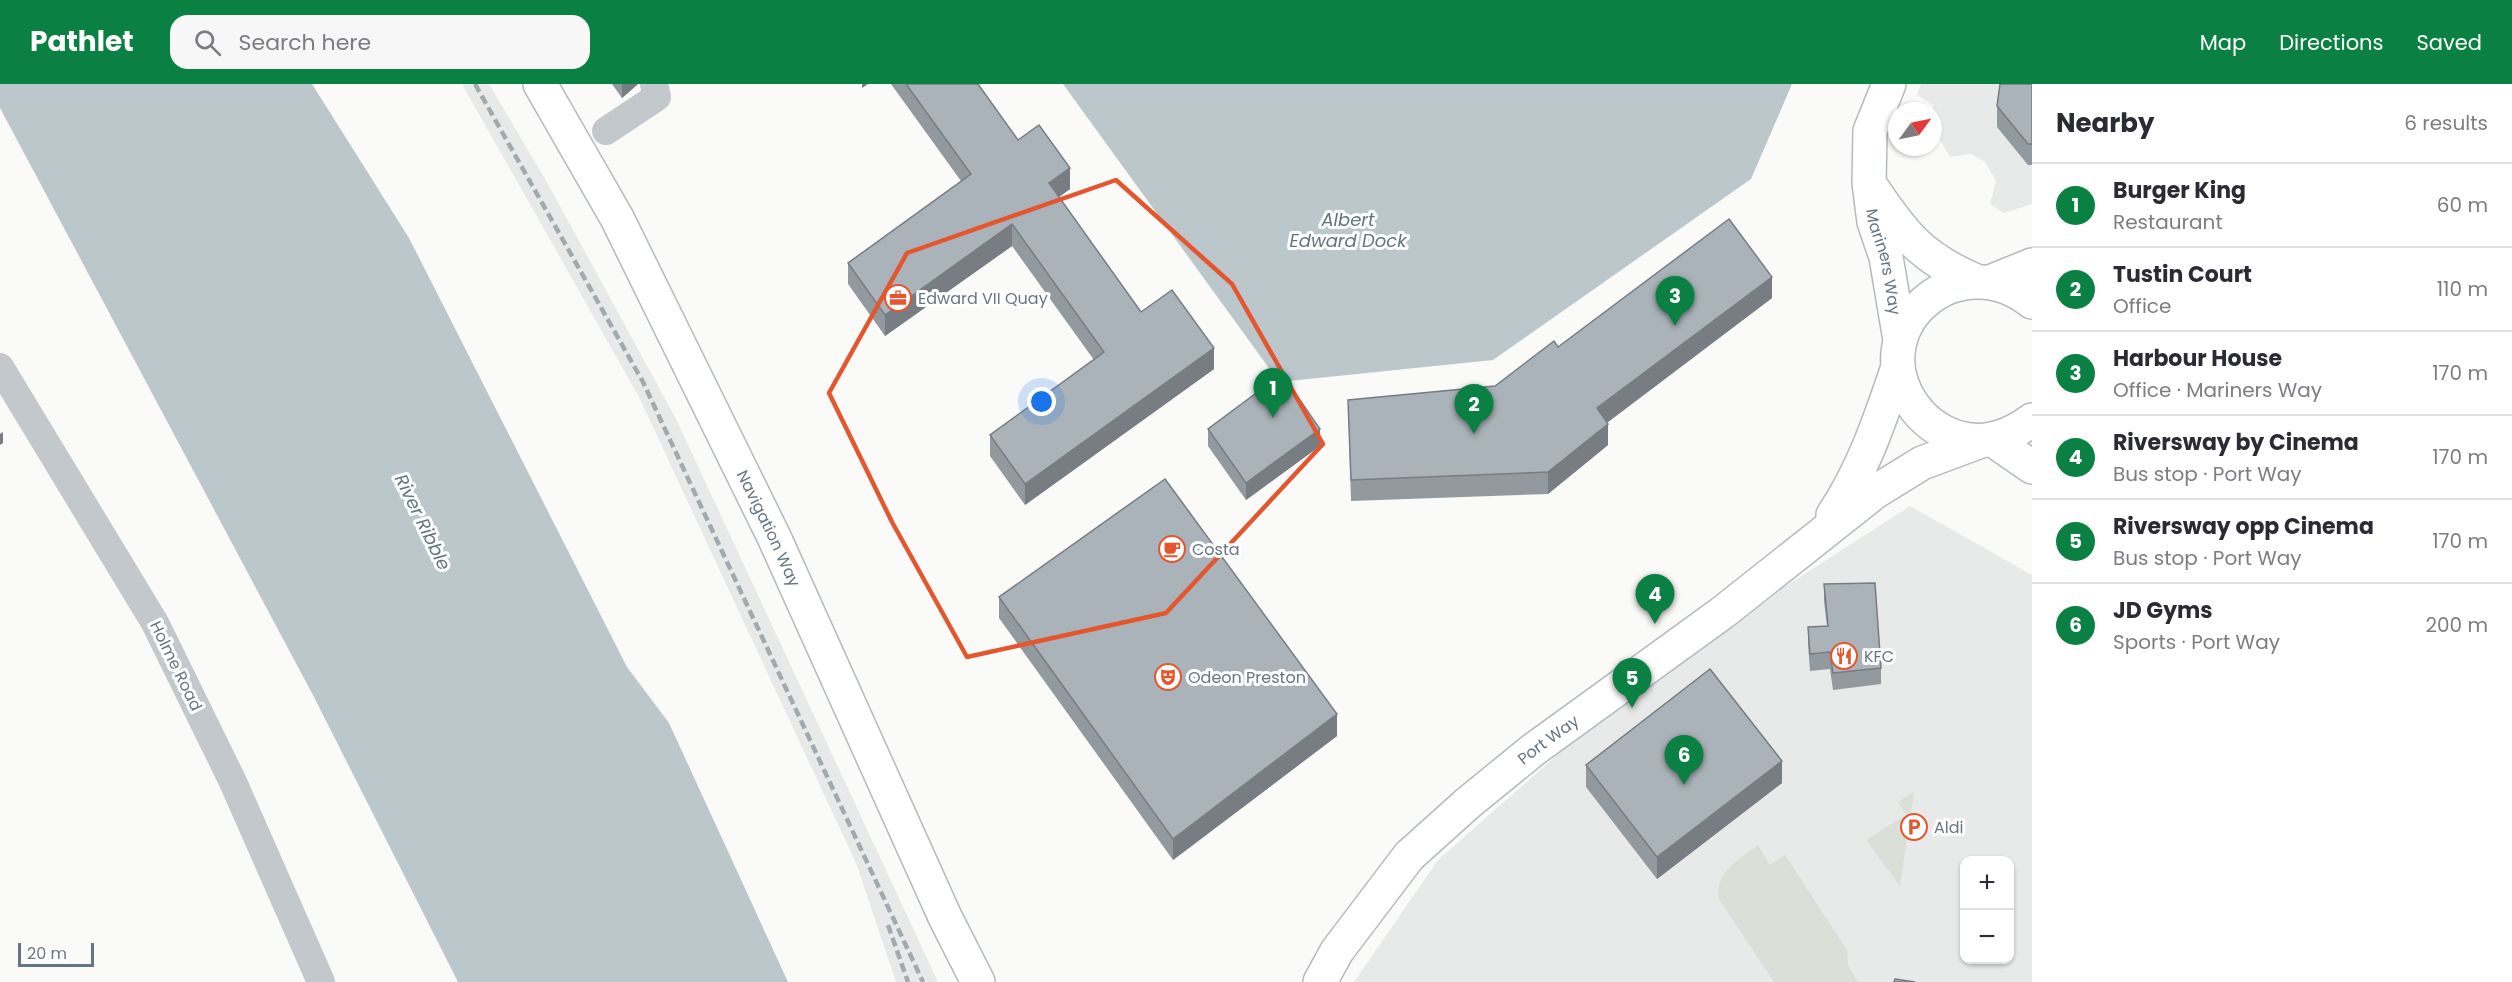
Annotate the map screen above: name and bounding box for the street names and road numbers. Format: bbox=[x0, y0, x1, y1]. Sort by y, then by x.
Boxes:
street label: Mariners Way bbox=[1861, 207, 1907, 316]
street label: Navigation Way bbox=[731, 466, 806, 590]
street label: Holme Road bbox=[144, 617, 208, 715]
street label: Port Way bbox=[1512, 709, 1583, 770]

